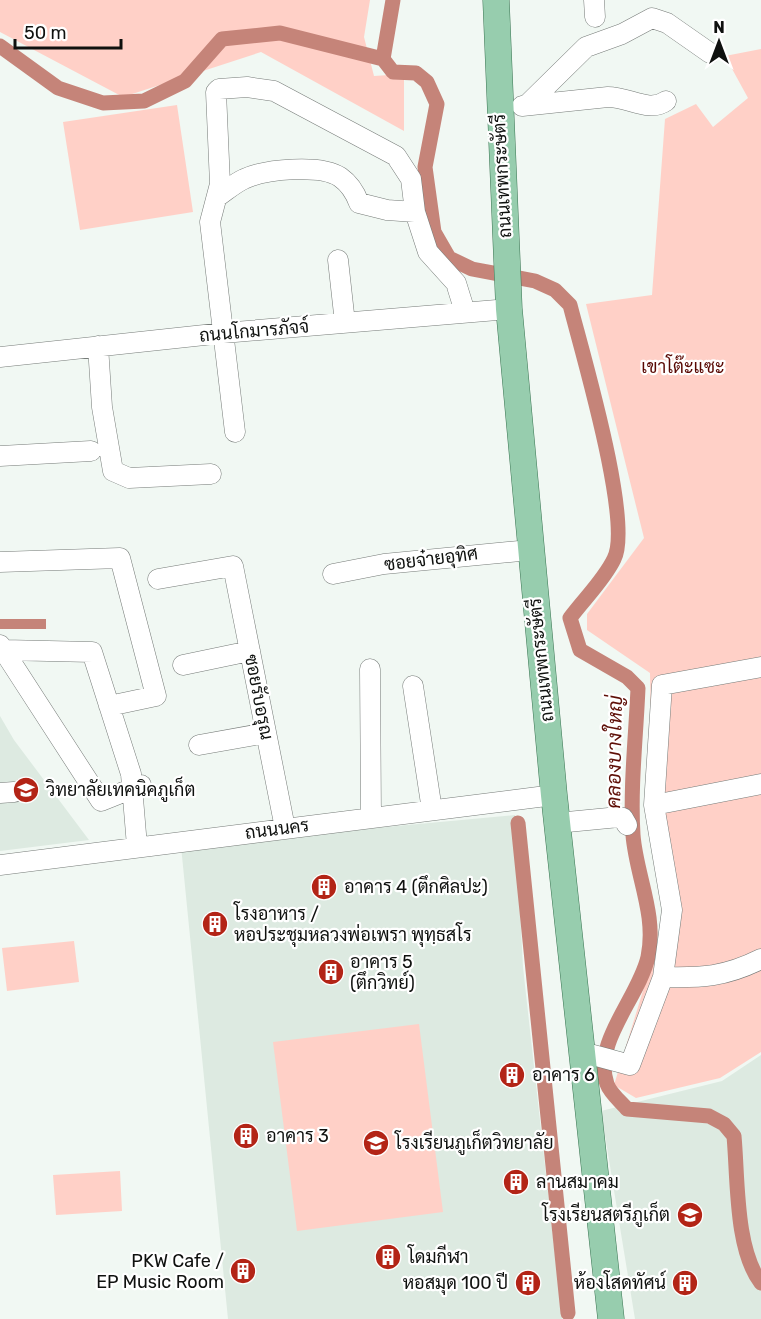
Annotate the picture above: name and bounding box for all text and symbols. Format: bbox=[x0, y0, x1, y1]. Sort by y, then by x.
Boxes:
scale bar bbox=[15, 12, 122, 50]
north arrow bbox=[689, 12, 749, 72]
text: N bbox=[713, 18, 725, 37]
text: 50 m bbox=[24, 22, 67, 44]
street label: ถนนเทพกระษัตรี bbox=[486, 113, 516, 239]
street label: ถนนโกมารภัจจ์ bbox=[198, 313, 310, 347]
park label: เขาโต๊ะแซะ bbox=[641, 354, 725, 378]
street label: ซอยจ๋ายอุทิศ bbox=[383, 541, 479, 577]
street label: ถนนเทพกระษัตรี bbox=[522, 597, 558, 723]
street label: ซอยรับอรุณ bbox=[239, 652, 278, 742]
water label: คลองบางใหญ่ bbox=[600, 694, 627, 809]
school or university icon: วิทยาลัยเทคนิคภูเก็ต bbox=[11, 775, 41, 805]
place label: วิทยาลัยเทคนิคภูเก็ต bbox=[45, 776, 195, 803]
street label: ถนนนคร bbox=[244, 814, 311, 844]
building icon: อาคาร 4 (ตึกศิลปะ) bbox=[309, 872, 339, 902]
place label: อาคาร 4 (ตึกศิลปะ) bbox=[344, 875, 488, 898]
place label: โรงอาหาร / หอประชุมหลวงพ่อเพรา พุทฺธสโร bbox=[233, 901, 472, 947]
building icon: โรงอาหาร / หอประชุมหลวงพ่อเพรา พุทฺธสโร bbox=[200, 909, 230, 939]
place label: อาคาร 5 (ตึกวิทย์) bbox=[350, 951, 415, 994]
building icon: อาคาร 5 (ตึกวิทย์) bbox=[316, 957, 346, 987]
building icon: อาคาร 6 bbox=[497, 1060, 527, 1090]
place label: อาคาร 6 bbox=[532, 1064, 595, 1086]
building icon: อาคาร 3 bbox=[231, 1121, 261, 1151]
place label: อาคาร 3 bbox=[266, 1125, 329, 1147]
school or university icon: โรงเรียนภูเก็ตวิทยาลัย bbox=[361, 1128, 391, 1158]
place label: โรงเรียนภูเก็ตวิทยาลัย bbox=[394, 1129, 554, 1156]
building icon: ลานสมาคม bbox=[501, 1167, 531, 1197]
place label: ลานสมาคม bbox=[536, 1171, 619, 1193]
school or university icon: โรงเรียนสตรีภูเก็ต bbox=[675, 1200, 705, 1230]
place label: โรงเรียนสตรีภูเก็ต bbox=[541, 1201, 670, 1228]
building icon: โดมกีฬา bbox=[373, 1242, 403, 1272]
place label: โดมกีฬา bbox=[407, 1244, 469, 1268]
place label: PKW Cafe / EP Music Room bbox=[96, 1250, 224, 1293]
building icon: PKW Cafe / EP Music Room bbox=[228, 1256, 258, 1286]
building icon: หอสมุด 100 ปี bbox=[513, 1268, 543, 1298]
building icon: ห้องโสดทัศน์ bbox=[670, 1268, 700, 1298]
place label: ห้องโสดทัศน์ bbox=[574, 1270, 666, 1294]
place label: หอสมุด 100 ปี bbox=[403, 1271, 508, 1295]

